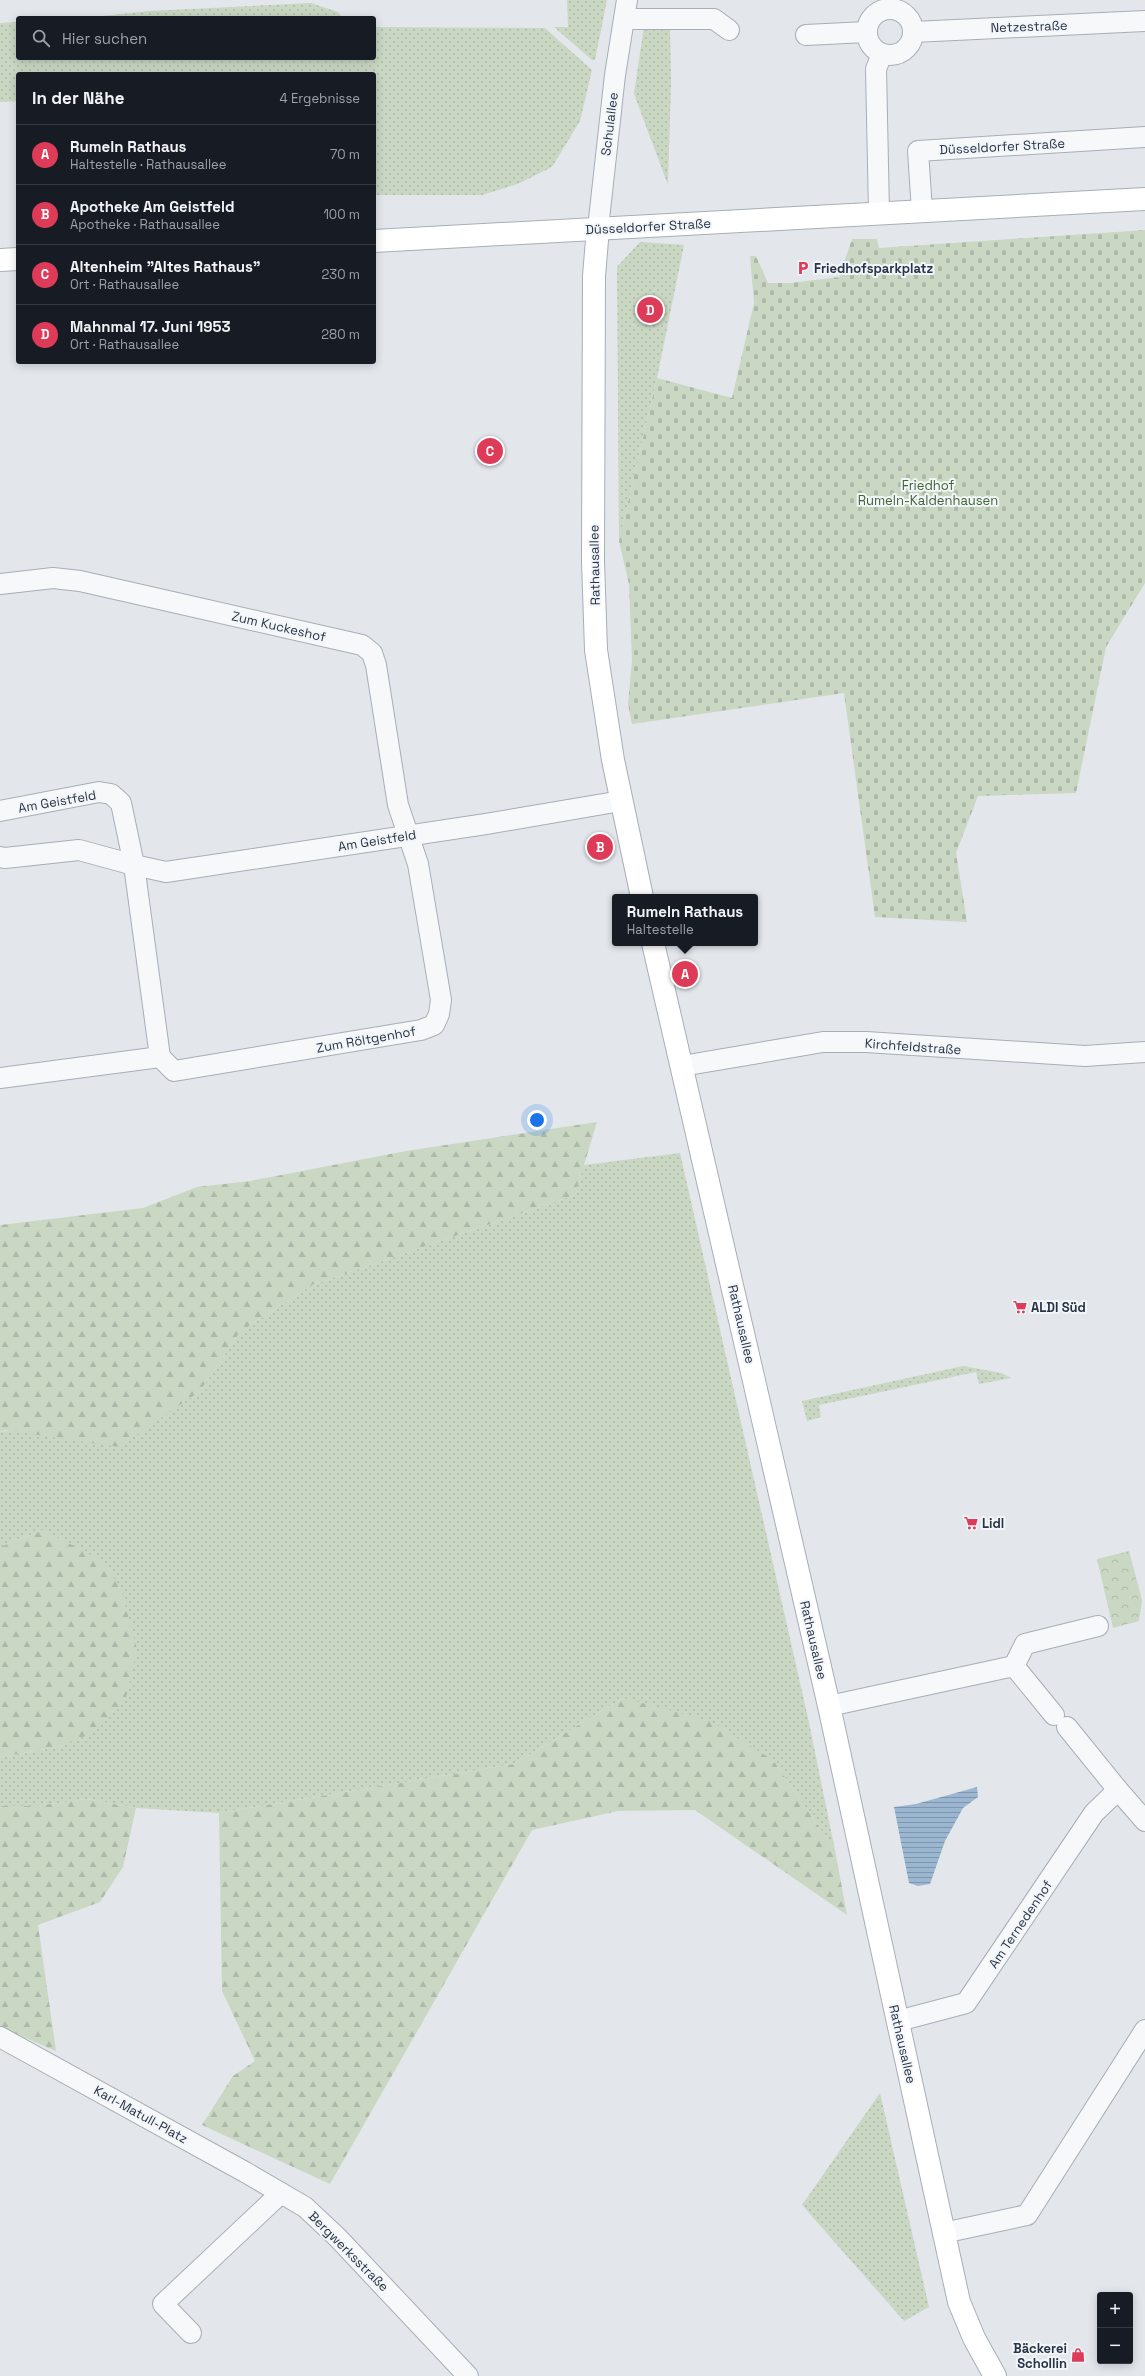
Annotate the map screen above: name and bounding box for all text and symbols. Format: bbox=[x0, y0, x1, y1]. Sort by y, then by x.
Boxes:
search box bbox=[16, 16, 376, 60]
street label: Netzestraße bbox=[990, 17, 1068, 36]
icon: search bbox=[30, 27, 52, 49]
text: Hier suchen bbox=[62, 29, 147, 48]
text: In der Nähe bbox=[32, 87, 124, 109]
text: 4 Ergebnisse bbox=[280, 90, 360, 107]
street label: Schulallee bbox=[597, 91, 622, 157]
street label: Düsseldorfer Straße bbox=[939, 135, 1065, 158]
text: Rumeln Rathaus bbox=[70, 137, 186, 156]
text: A bbox=[41, 146, 49, 163]
text: 70 m bbox=[330, 146, 360, 163]
text: Haltestelle · Rathausallee bbox=[70, 156, 226, 173]
text: Apotheke Am Geistfeld bbox=[70, 197, 234, 216]
text: B bbox=[41, 206, 49, 223]
text: 100 m bbox=[323, 206, 360, 223]
street label: Düsseldorfer Straße bbox=[585, 215, 711, 238]
text: Apotheke · Rathausallee bbox=[70, 216, 220, 233]
text: Altenheim "Altes Rathaus" bbox=[70, 257, 260, 276]
parking icon: Friedhofsparkplatz bbox=[795, 260, 811, 276]
place label: Friedhofsparkplatz bbox=[814, 260, 934, 277]
text: C bbox=[41, 266, 49, 283]
text: 230 m bbox=[322, 266, 360, 283]
text: Ort · Rathausallee bbox=[70, 276, 179, 293]
pin: D bbox=[637, 295, 663, 325]
text: Mahnmal 17. Juni 1953 bbox=[70, 317, 231, 336]
text: D bbox=[41, 326, 49, 343]
text: 280 m bbox=[321, 326, 360, 343]
text: Ort · Rathausallee bbox=[70, 336, 179, 353]
pin: C bbox=[477, 436, 503, 466]
park label: Friedhof Rumeln-Kaldenhausen bbox=[858, 477, 998, 509]
street label: Rathausallee bbox=[585, 525, 604, 605]
street label: Zum Kuckeshof bbox=[230, 607, 328, 646]
street label: Am Geistfeld bbox=[17, 786, 98, 817]
street label: Am Geistfeld bbox=[337, 826, 418, 855]
pin: B bbox=[587, 832, 613, 862]
popup bbox=[612, 894, 758, 946]
text: Rumeln Rathaus bbox=[627, 902, 743, 921]
text: Haltestelle bbox=[627, 921, 694, 938]
pin: A bbox=[672, 959, 698, 989]
street label: Zum Röltgenhof bbox=[315, 1022, 417, 1057]
street label: Kirchfeldstraße bbox=[864, 1035, 962, 1058]
your location bbox=[527, 1110, 547, 1130]
street label: Rathausallee bbox=[724, 1283, 759, 1365]
supermarket icon: ALDI Süd bbox=[1012, 1299, 1028, 1315]
place label: ALDI Süd bbox=[1031, 1299, 1086, 1316]
supermarket icon: Lidl bbox=[963, 1515, 979, 1531]
place label: Lidl bbox=[982, 1515, 1004, 1532]
street label: Rathausallee bbox=[796, 1599, 831, 1681]
street label: Am Ternedenhof bbox=[985, 1877, 1056, 1972]
street label: Rathausallee bbox=[885, 2003, 920, 2085]
street label: Karl-Matull-Platz bbox=[91, 2082, 191, 2147]
street label: Bergwerksstraße bbox=[305, 2208, 392, 2295]
map controls bbox=[1097, 2292, 1133, 2364]
button: + bbox=[1097, 2292, 1133, 2328]
button: − bbox=[1097, 2328, 1133, 2364]
place label: Bäckerei Schollin bbox=[1013, 2340, 1067, 2372]
shop icon: Bäckerei Schollin bbox=[1070, 2347, 1086, 2363]

